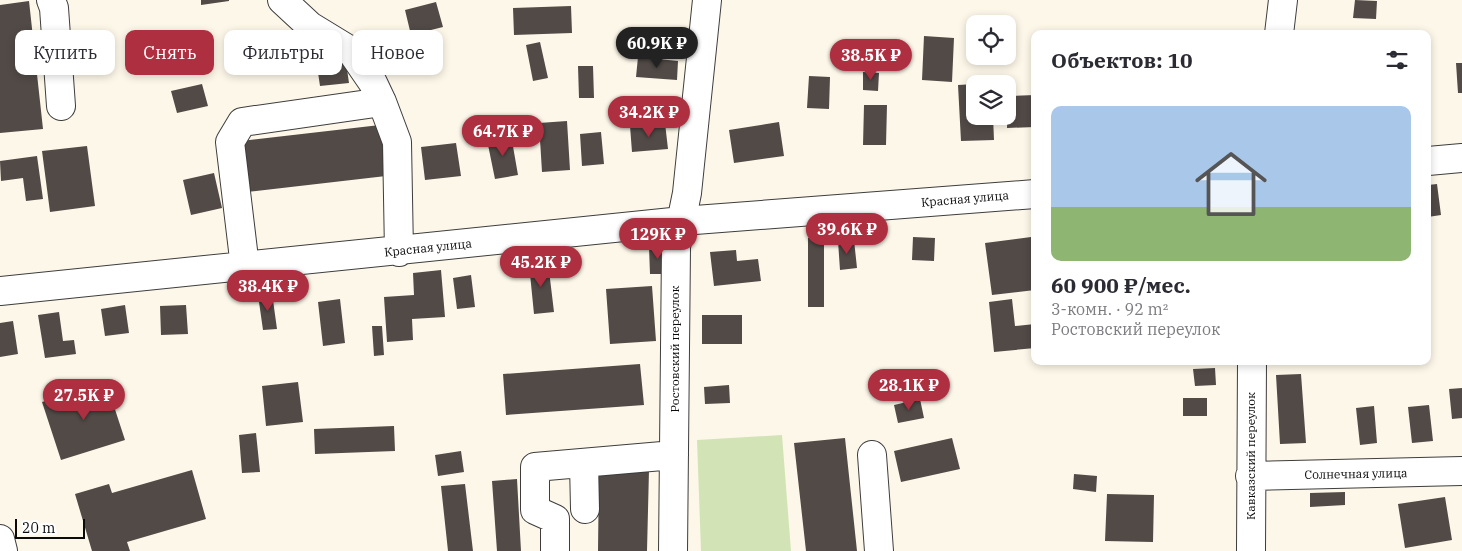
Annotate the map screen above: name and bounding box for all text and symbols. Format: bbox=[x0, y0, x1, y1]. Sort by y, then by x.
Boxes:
map controls bbox=[966, 15, 1016, 125]
button: locate bbox=[966, 15, 1016, 65]
pin: 60.9K ₽ bbox=[611, 27, 703, 69]
chip: Купить bbox=[15, 30, 115, 75]
chip: Снять bbox=[125, 30, 214, 75]
chip: Фильтры bbox=[224, 30, 342, 75]
chip: Новое bbox=[352, 30, 443, 75]
text: 60.9K ₽ bbox=[627, 33, 687, 53]
pin: 38.5K ₽ bbox=[825, 38, 917, 81]
text: 38.5K ₽ bbox=[841, 45, 901, 65]
text: Объектов: 10 bbox=[1051, 46, 1193, 74]
icon: filters bbox=[1383, 46, 1411, 74]
button: layers bbox=[966, 75, 1016, 125]
pin: 34.2K ₽ bbox=[603, 96, 695, 138]
text: 34.2K ₽ bbox=[619, 102, 679, 122]
pin: 64.7K ₽ bbox=[457, 114, 549, 157]
text: 64.7K ₽ bbox=[473, 121, 533, 141]
icon: home bbox=[1186, 139, 1276, 229]
street label: Красная улица bbox=[920, 187, 1010, 210]
pin: 39.6K ₽ bbox=[801, 212, 893, 255]
pin: 129K ₽ bbox=[617, 218, 699, 260]
text: 39.6K ₽ bbox=[817, 219, 877, 239]
text: 129K ₽ bbox=[630, 224, 686, 244]
street label: Красная улица bbox=[383, 235, 473, 260]
pin: 45.2K ₽ bbox=[495, 246, 587, 288]
text: 45.2K ₽ bbox=[511, 252, 571, 272]
pin: 38.4K ₽ bbox=[222, 270, 314, 312]
text: 60 900 ₽/мес. bbox=[1051, 271, 1191, 299]
text: 38.4K ₽ bbox=[238, 276, 298, 296]
street label: Ростовский переулок bbox=[667, 285, 682, 413]
text: 3-комн. · 92 m² bbox=[1051, 299, 1168, 319]
text: Ростовский переулок bbox=[1051, 319, 1220, 339]
pin: 28.1K ₽ bbox=[863, 368, 955, 411]
text: 28.1K ₽ bbox=[879, 375, 939, 395]
pin: 27.5K ₽ bbox=[38, 378, 130, 421]
text: 27.5K ₽ bbox=[54, 385, 114, 405]
street label: Кавказский переулок bbox=[1243, 392, 1258, 520]
street label: Солнечная улица bbox=[1304, 465, 1408, 482]
scale bar bbox=[15, 516, 85, 539]
text: 20 m bbox=[22, 519, 55, 537]

